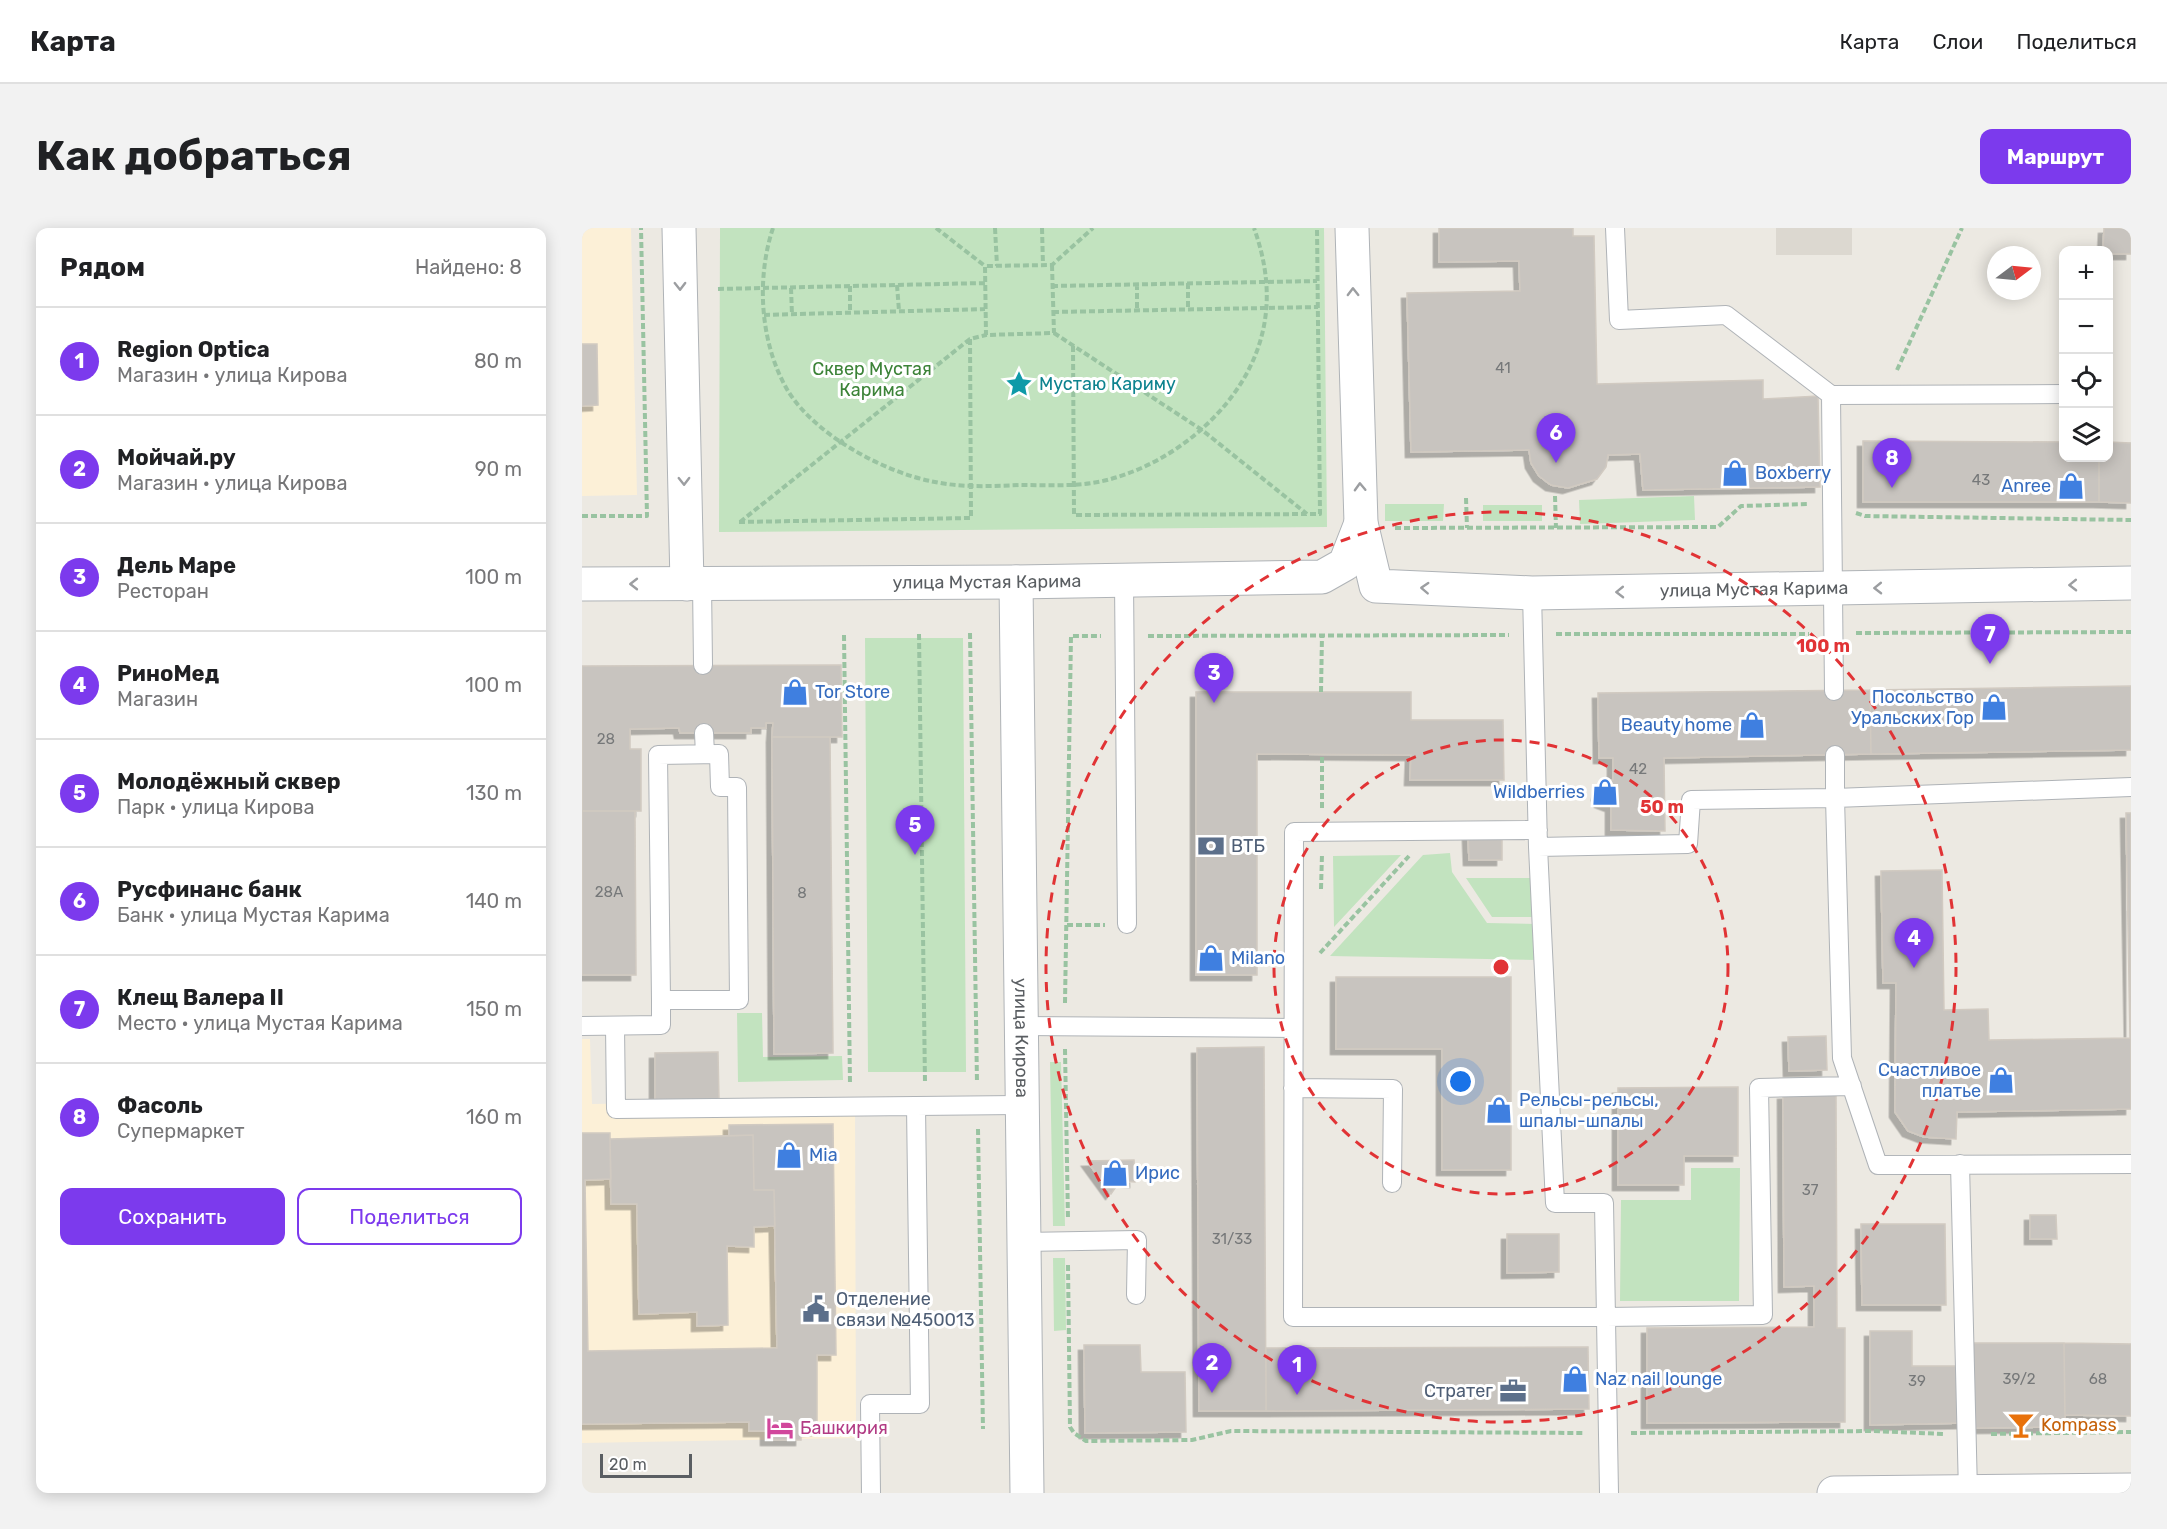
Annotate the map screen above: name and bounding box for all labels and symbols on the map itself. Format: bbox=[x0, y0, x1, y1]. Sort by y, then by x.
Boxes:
north arrow bbox=[1987, 246, 2041, 300]
one-way arrow bbox=[674, 282, 686, 291]
one-way arrow bbox=[1347, 288, 1360, 297]
park label: Сквер Мустая Карима bbox=[812, 358, 932, 401]
house number: 41 bbox=[1495, 359, 1511, 377]
place icon: Мустаю Кариму bbox=[1004, 369, 1034, 399]
place label: Мустаю Кариму bbox=[1039, 373, 1176, 395]
pin: 6 bbox=[1536, 414, 1576, 463]
pin: 8 bbox=[1872, 438, 1912, 488]
shop icon: Boxberry bbox=[1720, 458, 1750, 488]
place label: Boxberry bbox=[1755, 462, 1831, 484]
house number: 43 bbox=[1972, 471, 1990, 489]
shop icon: Anree bbox=[2056, 471, 2086, 501]
place label: Anree bbox=[2001, 475, 2051, 497]
one-way arrow bbox=[677, 477, 690, 486]
one-way arrow bbox=[1353, 483, 1366, 492]
street label: улица Мустая Карима bbox=[893, 570, 1082, 594]
street label: улица Мустая Карима bbox=[1659, 577, 1848, 602]
one-way arrow bbox=[630, 578, 639, 590]
one-way arrow bbox=[2068, 578, 2077, 591]
one-way arrow bbox=[1420, 581, 1429, 594]
one-way arrow bbox=[1873, 582, 1882, 594]
one-way arrow bbox=[1615, 585, 1624, 598]
pin: 7 bbox=[1970, 614, 2010, 664]
text: 100 m bbox=[1796, 635, 1850, 657]
pin: 3 bbox=[1194, 654, 1234, 703]
shop icon: Tor Store bbox=[780, 677, 810, 707]
place label: Tor Store bbox=[815, 681, 890, 703]
place label: Посольство Уральских Гор bbox=[1851, 686, 1974, 729]
shop icon: Посольство Уральских Гор bbox=[1979, 692, 2009, 722]
shop icon: Beauty home bbox=[1737, 710, 1767, 740]
place label: Beauty home bbox=[1621, 714, 1732, 736]
house number: 28 bbox=[597, 730, 615, 748]
house number: 42 bbox=[1629, 760, 1647, 778]
shop icon: Wildberries bbox=[1590, 777, 1620, 807]
place label: Wildberries bbox=[1493, 781, 1585, 803]
text: 50 m bbox=[1640, 796, 1684, 818]
pin: 5 bbox=[896, 806, 934, 855]
bank icon: ВТБ bbox=[1196, 831, 1226, 861]
place label: ВТБ bbox=[1231, 835, 1265, 857]
house number: 28А bbox=[595, 883, 623, 901]
house number: 8 bbox=[797, 884, 807, 902]
pin: 4 bbox=[1894, 918, 1934, 968]
shop icon: Milano bbox=[1196, 943, 1226, 973]
place label: Milano bbox=[1231, 947, 1285, 969]
centre of rings bbox=[1491, 957, 1511, 977]
street label: улица Кирова bbox=[1010, 978, 1033, 1098]
place label: Счастливое платье bbox=[1878, 1059, 1981, 1102]
shop icon: Счастливое платье bbox=[1986, 1065, 2016, 1095]
your location bbox=[1446, 1067, 1475, 1096]
place label: Рельсы-рельсы, шпалы-шпалы bbox=[1519, 1089, 1659, 1132]
shop icon: Рельсы-рельсы, шпалы-шпалы bbox=[1484, 1095, 1514, 1125]
shop icon: Mia bbox=[774, 1140, 804, 1170]
place label: Mia bbox=[809, 1144, 838, 1166]
shop icon: Ирис bbox=[1100, 1158, 1130, 1188]
place label: Ирис bbox=[1135, 1162, 1180, 1184]
house number: 37 bbox=[1802, 1181, 1819, 1199]
house number: 31/33 bbox=[1212, 1230, 1252, 1248]
place label: Отделение связи №450013 bbox=[836, 1288, 975, 1331]
public building icon: Отделение связи №450013 bbox=[801, 1294, 831, 1324]
pin: 2 bbox=[1192, 1344, 1232, 1393]
pin: 1 bbox=[1278, 1346, 1316, 1395]
shop icon: Naz nail lounge bbox=[1560, 1364, 1590, 1394]
place label: Naz nail lounge bbox=[1595, 1368, 1722, 1390]
house number: 39/2 bbox=[2003, 1370, 2036, 1388]
house number: 68 bbox=[2089, 1370, 2107, 1388]
house number: 39 bbox=[1908, 1372, 1926, 1390]
office icon: Стратег bbox=[1498, 1376, 1528, 1406]
place label: Стратег bbox=[1424, 1380, 1493, 1402]
bar icon: Kompass bbox=[2006, 1410, 2036, 1440]
hotel icon: Башкирия bbox=[765, 1413, 795, 1443]
place label: Kompass bbox=[2041, 1414, 2117, 1436]
place label: Башкирия bbox=[800, 1417, 888, 1439]
scale bar bbox=[600, 1451, 692, 1478]

